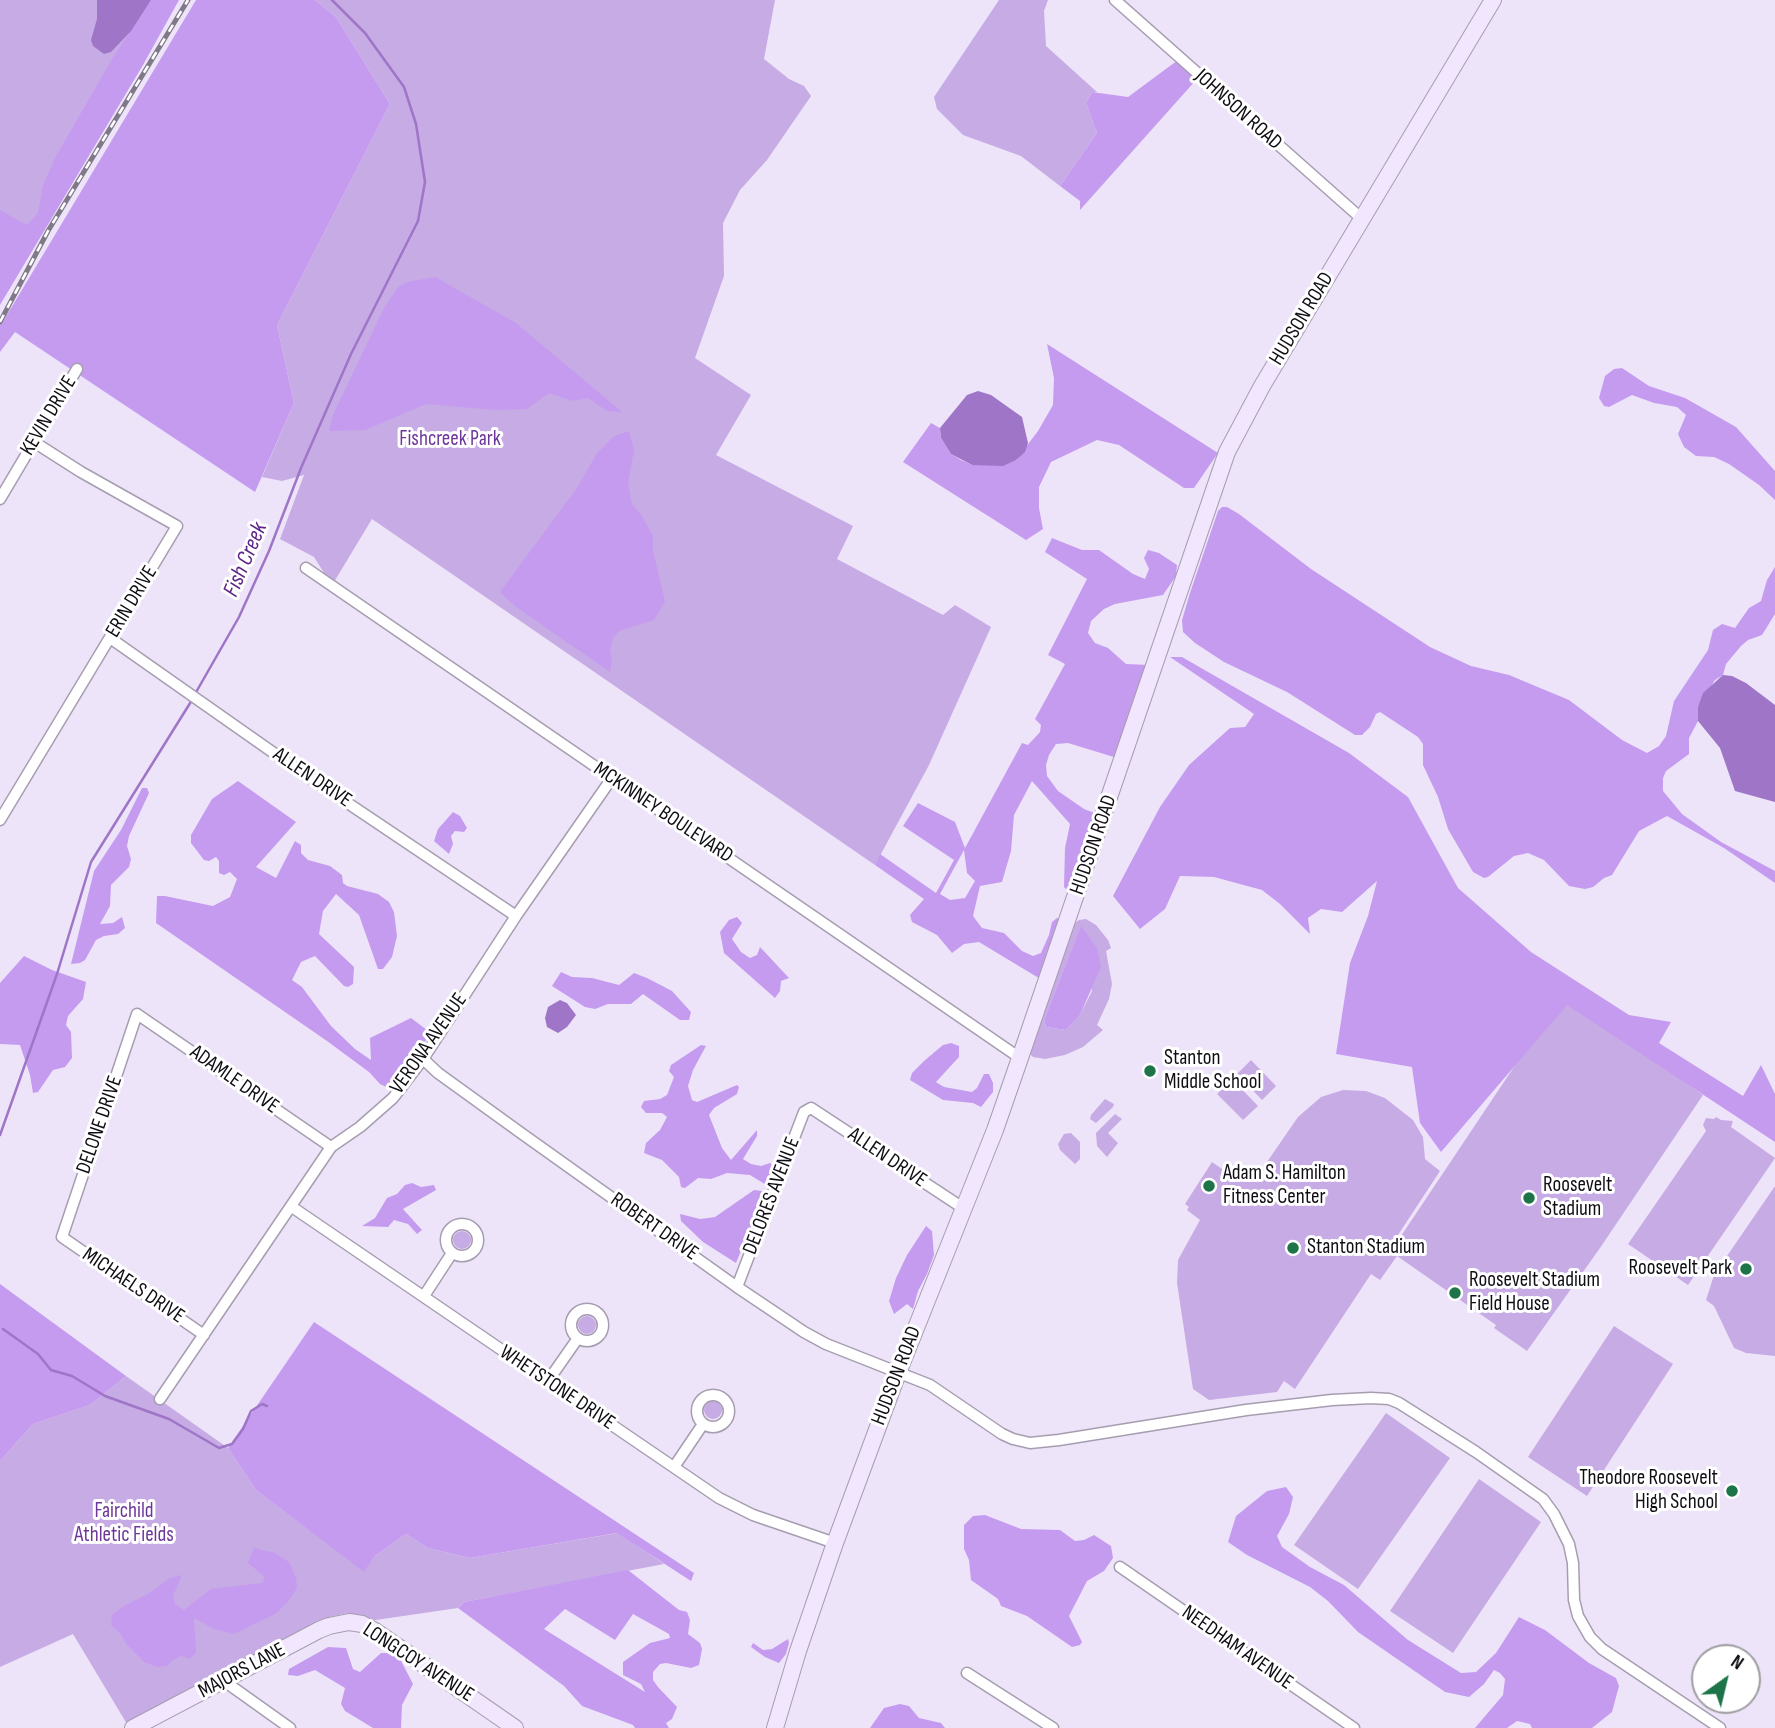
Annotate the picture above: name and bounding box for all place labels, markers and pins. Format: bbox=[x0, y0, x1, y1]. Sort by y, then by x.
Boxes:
place label: Stanton Middle School bbox=[1164, 1046, 1261, 1096]
marker: Stanton Middle School bbox=[1142, 1063, 1158, 1079]
place label: Adam S. Hamilton Fitness Center bbox=[1223, 1161, 1346, 1211]
place label: Roosevelt Stadium bbox=[1543, 1173, 1612, 1223]
marker: Adam S. Hamilton Fitness Center bbox=[1201, 1178, 1217, 1194]
marker: Roosevelt Stadium bbox=[1521, 1190, 1537, 1206]
place label: Stanton Stadium bbox=[1307, 1235, 1425, 1261]
marker: Stanton Stadium bbox=[1285, 1240, 1301, 1256]
place label: Roosevelt Park bbox=[1629, 1256, 1732, 1282]
marker: Roosevelt Park bbox=[1738, 1261, 1754, 1277]
place label: Roosevelt Stadium Field House bbox=[1469, 1268, 1600, 1318]
marker: Roosevelt Stadium Field House bbox=[1447, 1285, 1463, 1301]
place label: Theodore Roosevelt High School bbox=[1579, 1466, 1718, 1516]
marker: Theodore Roosevelt High School bbox=[1724, 1483, 1740, 1499]

